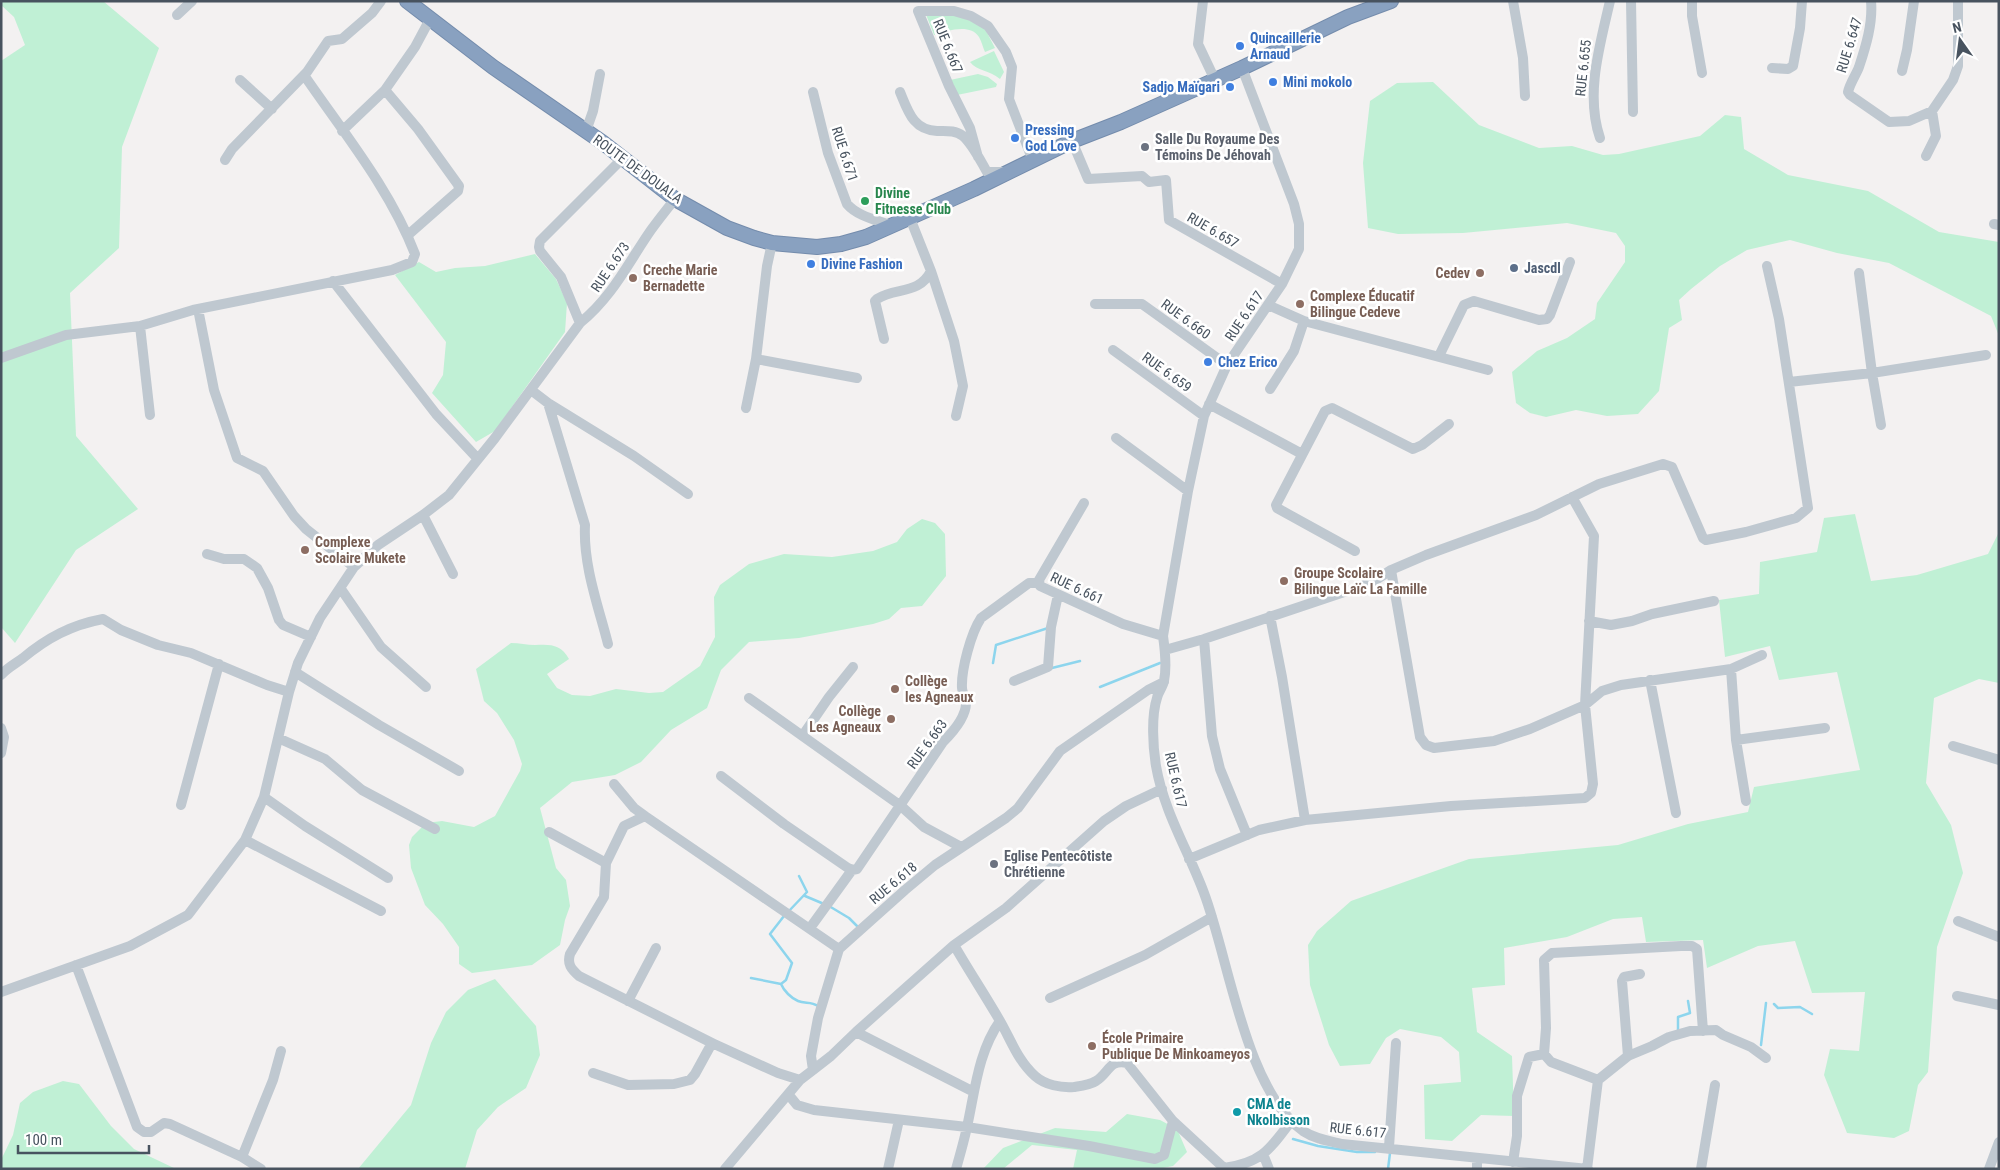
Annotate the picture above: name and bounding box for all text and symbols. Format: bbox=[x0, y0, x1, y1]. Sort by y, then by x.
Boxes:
street label: RUE 6.647 bbox=[1833, 15, 1865, 75]
north arrow bbox=[1935, 15, 1985, 65]
street label: RUE 6.667 bbox=[930, 17, 966, 75]
text: N bbox=[1951, 19, 1963, 36]
place label: Quincaillerie Arnaud bbox=[1250, 30, 1321, 62]
street label: RUE 6.655 bbox=[1572, 39, 1594, 97]
marker: Quincaillerie Arnaud bbox=[1234, 40, 1246, 52]
place label: Mini mokolo bbox=[1283, 74, 1352, 90]
marker: Mini mokolo bbox=[1267, 76, 1279, 88]
place label: Sadjo Maïgari bbox=[1143, 79, 1220, 95]
marker: Sadjo Maïgari bbox=[1224, 81, 1236, 93]
place label: Pressing God Love bbox=[1025, 122, 1077, 154]
street label: RUE 6.671 bbox=[829, 125, 861, 183]
street label: ROUTE DE DOUALA bbox=[590, 131, 686, 207]
place label: Salle Du Royaume Des Témoins De Jéhovah bbox=[1155, 131, 1280, 163]
marker: Pressing God Love bbox=[1009, 132, 1021, 144]
marker: Salle Du Royaume Des Témoins De Jéhovah bbox=[1139, 141, 1151, 153]
place label: Divine Fitnesse Club bbox=[875, 185, 951, 217]
marker: Divine Fitnesse Club bbox=[859, 195, 871, 207]
street label: RUE 6.657 bbox=[1184, 209, 1242, 251]
street label: RUE 6.673 bbox=[587, 239, 633, 295]
place label: Divine Fashion bbox=[821, 256, 903, 272]
marker: Divine Fashion bbox=[805, 258, 817, 270]
place label: Jascdl bbox=[1524, 260, 1561, 276]
place label: Creche Marie Bernadette bbox=[643, 262, 718, 294]
marker: Jascdl bbox=[1508, 262, 1520, 274]
place label: Cedev bbox=[1435, 265, 1471, 281]
marker: Cedev bbox=[1474, 267, 1486, 279]
marker: Creche Marie Bernadette bbox=[627, 272, 639, 284]
place label: Complexe Éducatif Bilingue Cedeve bbox=[1310, 287, 1415, 320]
street label: RUE 6.617 bbox=[1221, 288, 1267, 344]
street label: RUE 6.660 bbox=[1158, 296, 1214, 342]
marker: Complexe Éducatif Bilingue Cedeve bbox=[1294, 298, 1306, 310]
street label: RUE 6.659 bbox=[1139, 349, 1195, 395]
place label: Chez Erico bbox=[1218, 354, 1278, 370]
marker: Chez Erico bbox=[1202, 356, 1214, 368]
place label: Complexe Scolaire Mukete bbox=[315, 534, 406, 566]
marker: Complexe Scolaire Mukete bbox=[299, 544, 311, 556]
place label: Groupe Scolaire Bilingue Laïc La Famille bbox=[1294, 565, 1427, 597]
street label: RUE 6.661 bbox=[1048, 569, 1106, 607]
marker: Groupe Scolaire Bilingue Laïc La Famille bbox=[1278, 575, 1290, 587]
place label: Collège les Agneaux bbox=[905, 673, 974, 705]
marker: Collège les Agneaux bbox=[889, 683, 901, 695]
place label: Collège Les Agneaux bbox=[809, 703, 882, 735]
marker: Collège Les Agneaux bbox=[885, 713, 897, 725]
street label: RUE 6.663 bbox=[904, 716, 950, 772]
street label: RUE 6.617 bbox=[1162, 751, 1190, 810]
place label: Eglise Pentecôtiste Chrétienne bbox=[1004, 848, 1112, 880]
marker: Eglise Pentecôtiste Chrétienne bbox=[988, 858, 1000, 870]
street label: RUE 6.618 bbox=[866, 859, 920, 907]
place label: École Primaire Publique De Minkoameyos bbox=[1102, 1029, 1250, 1062]
marker: École Primaire Publique De Minkoameyos bbox=[1086, 1040, 1098, 1052]
place label: CMA de Nkolbisson bbox=[1247, 1096, 1310, 1128]
marker: CMA de Nkolbisson bbox=[1231, 1106, 1243, 1118]
street label: RUE 6.617 bbox=[1329, 1119, 1387, 1141]
scale bar bbox=[18, 1122, 149, 1154]
text: 100 m bbox=[25, 1131, 62, 1149]

